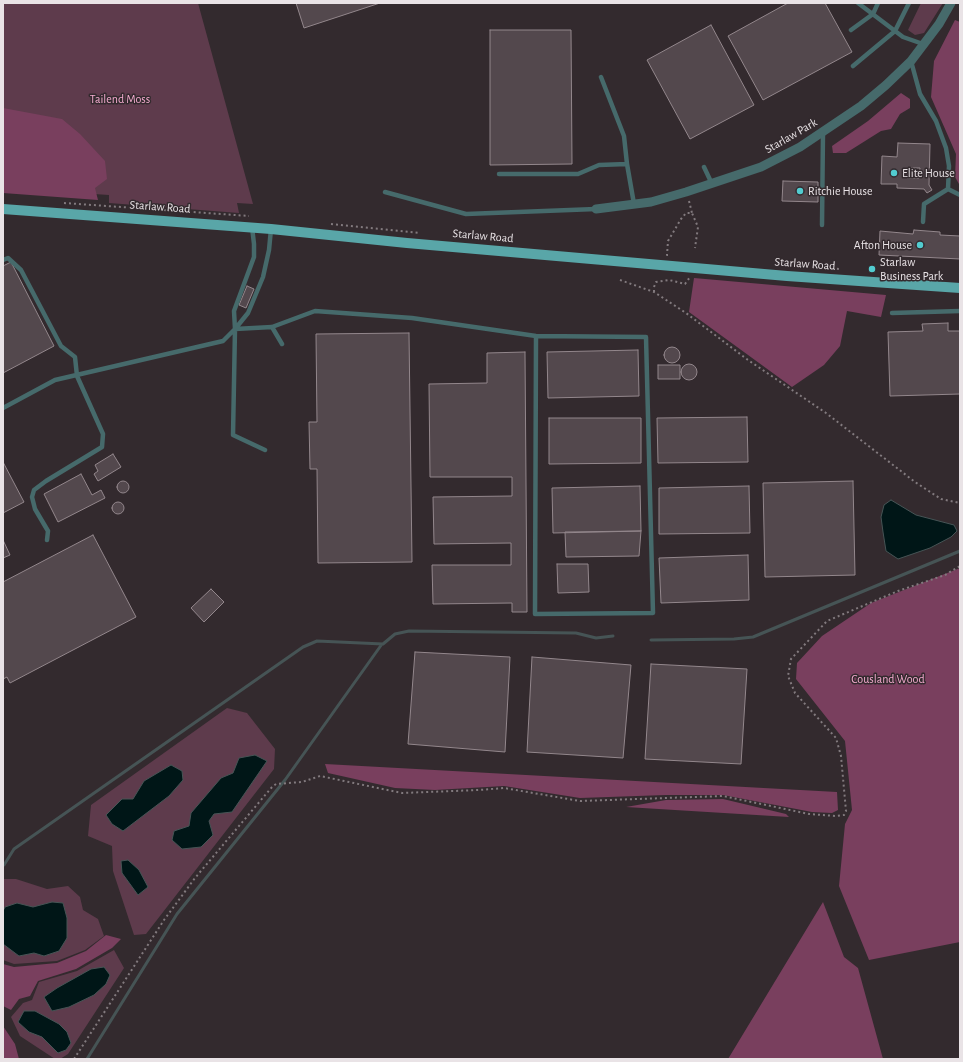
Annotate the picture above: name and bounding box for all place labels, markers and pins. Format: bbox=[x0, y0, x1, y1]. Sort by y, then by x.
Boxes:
place label: Elite House bbox=[902, 166, 955, 180]
marker: Elite House bbox=[889, 168, 899, 178]
place label: Ritchie House bbox=[808, 184, 872, 198]
marker: Ritchie House bbox=[795, 186, 805, 196]
place label: Afton House bbox=[854, 238, 912, 252]
marker: Afton House bbox=[915, 240, 925, 250]
place label: Starlaw Business Park bbox=[880, 255, 943, 283]
marker: Starlaw Business Park bbox=[867, 264, 877, 274]

